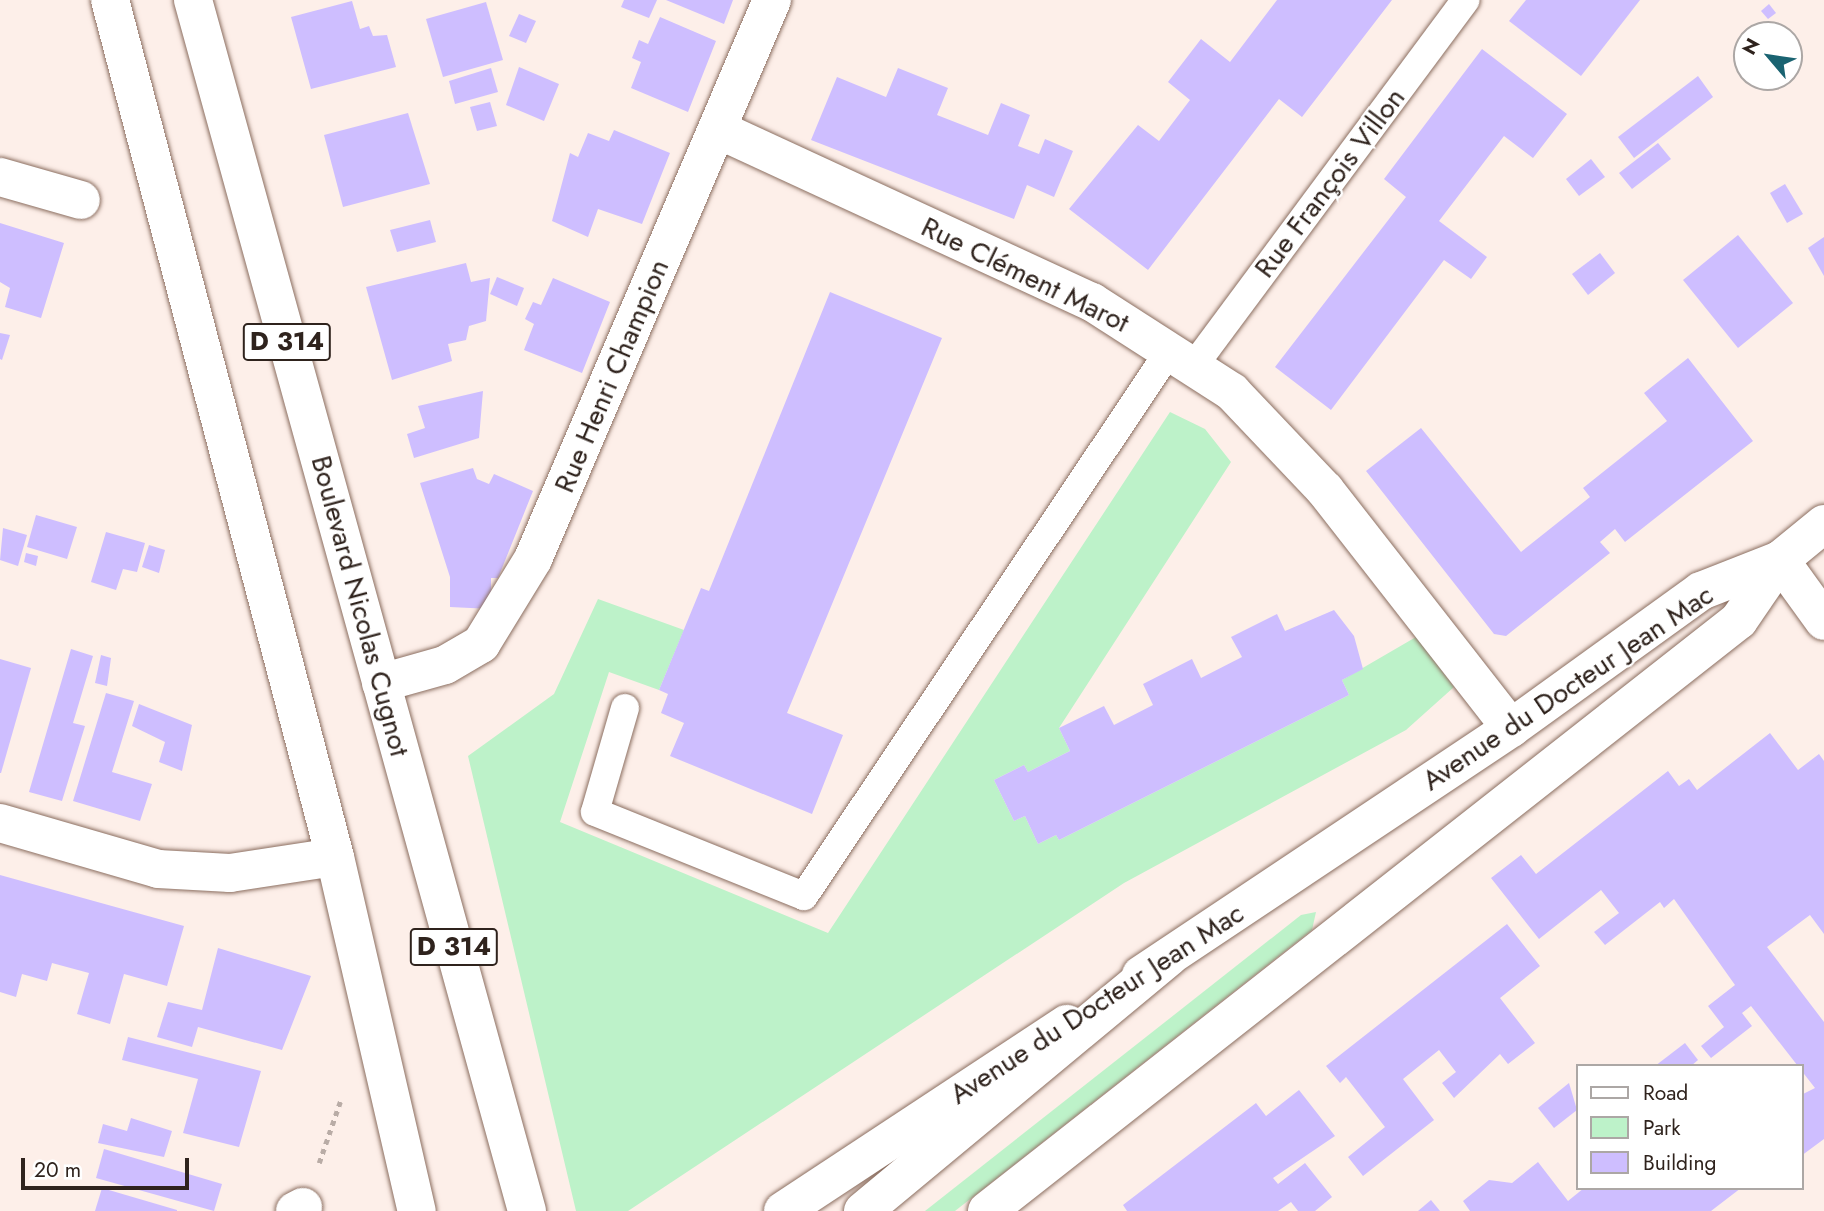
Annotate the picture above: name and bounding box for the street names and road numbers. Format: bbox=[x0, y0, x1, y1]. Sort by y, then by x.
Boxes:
street label: Rue François Villon bbox=[1248, 82, 1412, 284]
street label: Rue Clément Marot bbox=[916, 210, 1134, 340]
street label: Rue Henri Champion bbox=[548, 254, 676, 498]
road number: D 314 bbox=[242, 320, 332, 364]
street label: Boulevard Nicolas Cugnot bbox=[304, 452, 416, 760]
street label: Avenue du Docteur Jean Mac bbox=[1416, 578, 1720, 798]
street label: Avenue du Docteur Jean Mac bbox=[944, 896, 1250, 1112]
road number: D 314 bbox=[408, 924, 500, 970]

